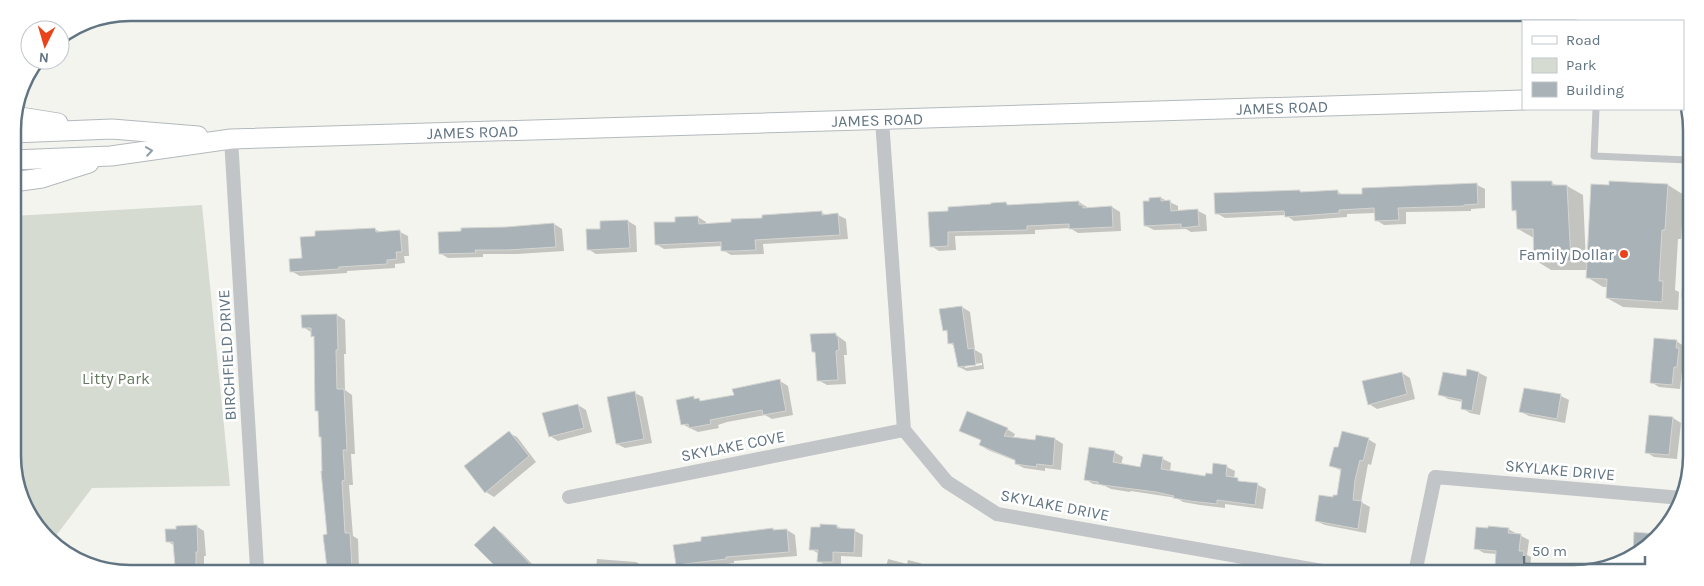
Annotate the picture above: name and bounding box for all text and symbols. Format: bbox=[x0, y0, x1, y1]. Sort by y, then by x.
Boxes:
north arrow bbox=[20, 20, 70, 70]
legend bbox=[1522, 20, 1684, 110]
text: Road bbox=[1566, 31, 1601, 49]
text: N bbox=[38, 49, 50, 66]
text: Park bbox=[1566, 56, 1596, 74]
text: Building bbox=[1566, 81, 1624, 99]
street label: JAMES ROAD bbox=[1236, 96, 1328, 118]
street label: JAMES ROAD bbox=[831, 109, 924, 130]
street label: JAMES ROAD bbox=[427, 121, 519, 143]
one-way arrow bbox=[144, 146, 153, 156]
place label: Family Dollar bbox=[1519, 245, 1614, 264]
marker: Family Dollar bbox=[1618, 248, 1630, 260]
street label: BIRCHFIELD DRIVE bbox=[214, 289, 240, 421]
park label: Litty Park bbox=[82, 369, 150, 388]
street label: SKYLAKE COVE bbox=[679, 427, 787, 465]
street label: SKYLAKE DRIVE bbox=[1504, 456, 1616, 484]
street label: SKYLAKE DRIVE bbox=[999, 485, 1111, 525]
scale bar bbox=[1524, 534, 1645, 566]
text: 50 m bbox=[1532, 542, 1567, 560]

